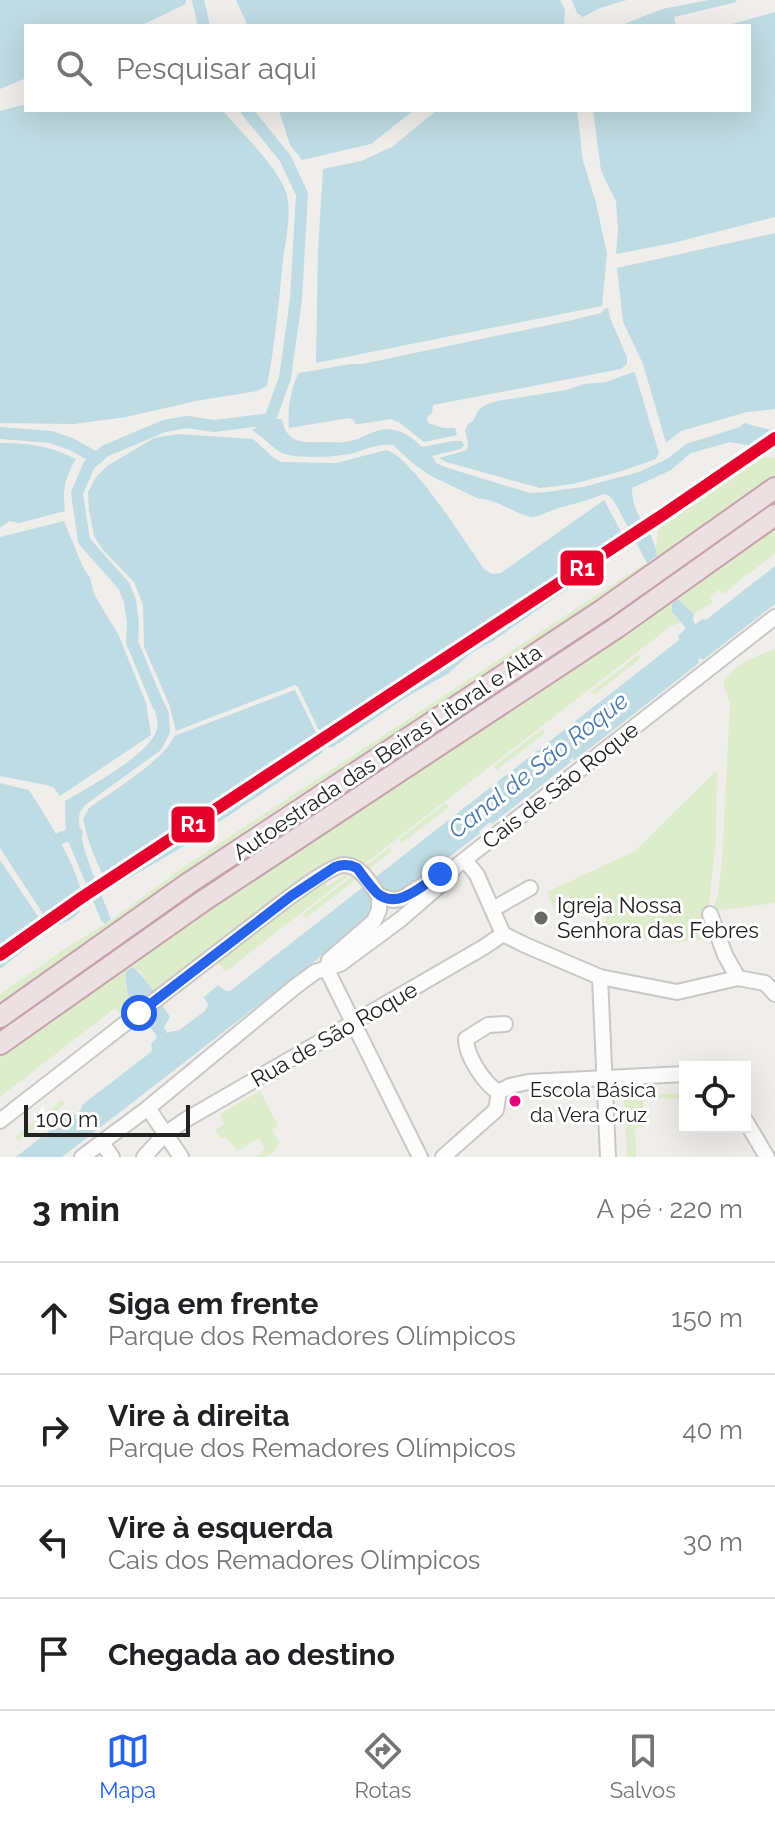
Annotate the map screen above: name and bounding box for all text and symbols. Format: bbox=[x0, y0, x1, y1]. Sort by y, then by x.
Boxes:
search box bbox=[24, 24, 751, 112]
icon: search bbox=[52, 46, 96, 90]
text: Pesquisar aqui bbox=[116, 51, 317, 86]
line badge: R1 bbox=[559, 549, 605, 587]
text: R1 bbox=[569, 555, 595, 581]
street label: Autoestrada das Beiras Litoral e Alta bbox=[228, 639, 546, 865]
water label: Canal de São Roque bbox=[442, 686, 634, 844]
street label: Cais de São Roque bbox=[477, 716, 643, 854]
line badge: R1 bbox=[170, 805, 216, 844]
text: R1 bbox=[180, 811, 206, 837]
route end bbox=[422, 856, 458, 892]
place label: Igreja Nossa Senhora das Febres bbox=[557, 892, 759, 943]
marker: Igreja Nossa Senhora das Febres bbox=[532, 909, 550, 927]
street label: Rua de São Roque bbox=[246, 976, 422, 1092]
route start bbox=[121, 995, 157, 1031]
map controls bbox=[679, 1061, 751, 1133]
button: locate bbox=[679, 1061, 751, 1133]
place label: Escola Básica da Vera Cruz bbox=[530, 1078, 656, 1127]
marker: Escola Básica da Vera Cruz bbox=[507, 1093, 523, 1109]
scale bar bbox=[24, 1101, 190, 1137]
text: 100 m bbox=[36, 1106, 98, 1132]
text: 3 min bbox=[32, 1189, 120, 1229]
text: A pé · 220 m bbox=[597, 1194, 743, 1224]
text: Siga em frente bbox=[108, 1286, 318, 1321]
icon: ahead bbox=[32, 1296, 76, 1340]
text: 150 m bbox=[671, 1303, 743, 1333]
text: Parque dos Remadores Olímpicos bbox=[108, 1321, 516, 1351]
text: Vire à direita bbox=[108, 1398, 290, 1433]
icon: right bbox=[32, 1408, 76, 1452]
text: 40 m bbox=[682, 1415, 743, 1445]
text: Parque dos Remadores Olímpicos bbox=[108, 1433, 516, 1463]
text: Vire à esquerda bbox=[108, 1510, 333, 1545]
icon: left bbox=[32, 1520, 76, 1564]
text: 30 m bbox=[683, 1527, 743, 1557]
text: Cais dos Remadores Olímpicos bbox=[108, 1545, 480, 1575]
icon: arrive bbox=[32, 1632, 76, 1676]
text: Chegada ao destino bbox=[108, 1637, 395, 1672]
tab: Mapa bbox=[99, 1729, 156, 1803]
tab: Rotas bbox=[354, 1729, 411, 1803]
tab: Salvos bbox=[610, 1729, 676, 1803]

